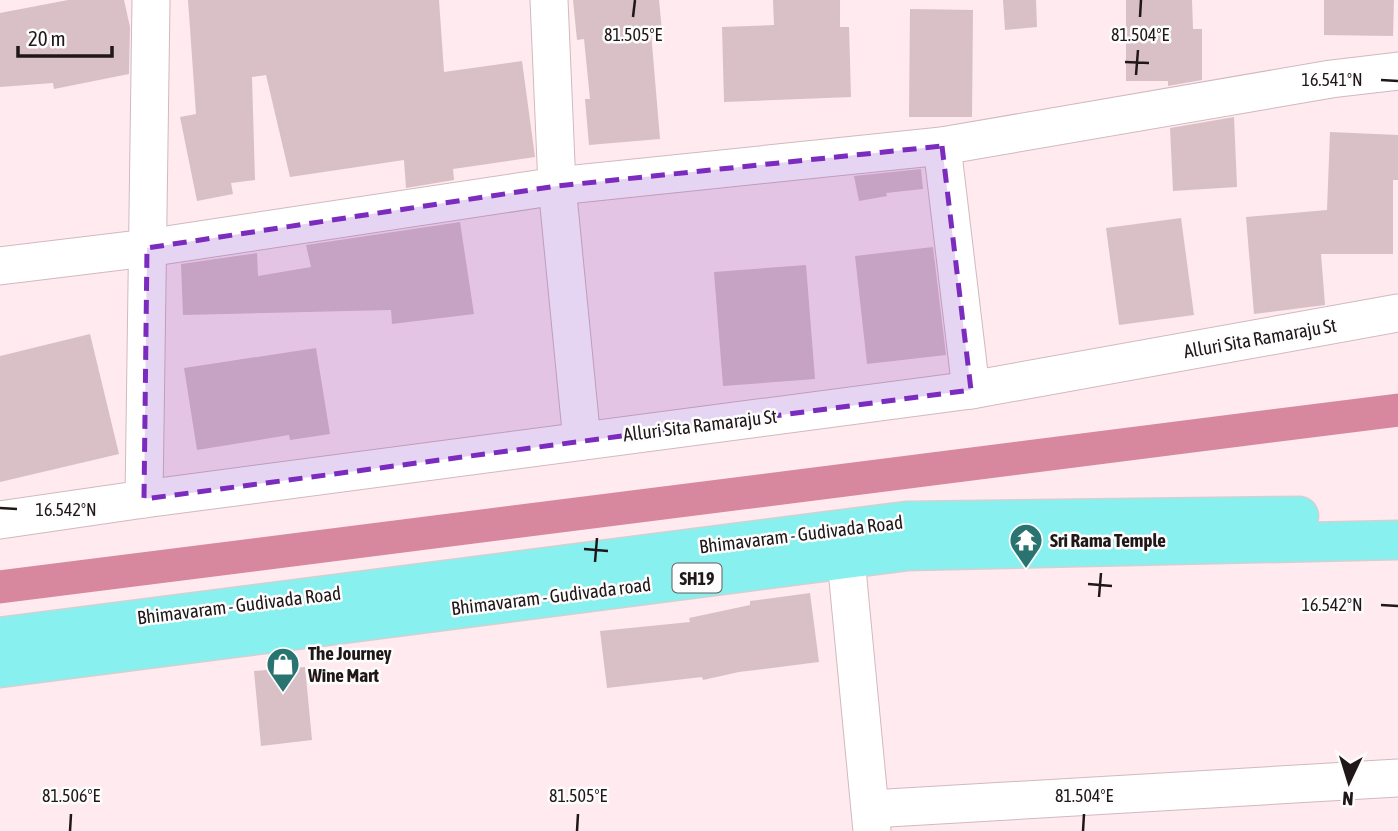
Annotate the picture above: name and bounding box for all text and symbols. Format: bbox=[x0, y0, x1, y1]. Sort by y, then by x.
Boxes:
scale bar bbox=[18, 14, 112, 58]
text: 81.505°E bbox=[604, 24, 662, 45]
text: 81.504°E bbox=[1111, 24, 1169, 45]
text: 20 m bbox=[28, 26, 66, 50]
text: 16.541°N bbox=[1301, 69, 1363, 90]
street label: Alluri Sita Ramaraju St bbox=[1182, 314, 1338, 362]
street label: Alluri Sita Ramaraju St bbox=[622, 405, 778, 445]
text: 16.542°N bbox=[35, 499, 97, 520]
street label: Bhimavaram - Gudivada Road bbox=[698, 511, 904, 557]
temple icon: Sri Rama Temple bbox=[1007, 521, 1045, 570]
place label: Sri Rama Temple bbox=[1050, 529, 1166, 551]
road number: SH19 bbox=[672, 564, 722, 592]
street label: Bhimavaram - Gudivada road bbox=[450, 573, 652, 619]
street label: Bhimavaram - Gudivada Road bbox=[136, 582, 342, 628]
text: 16.542°N bbox=[1301, 594, 1363, 615]
place label: The Journey Wine Mart bbox=[307, 642, 392, 686]
shop icon: The Journey Wine Mart bbox=[264, 645, 302, 694]
north arrow bbox=[1314, 747, 1384, 817]
text: 81.506°E bbox=[42, 785, 100, 806]
text: 81.505°E bbox=[549, 785, 607, 806]
text: 81.504°E bbox=[1055, 785, 1113, 806]
text: N bbox=[1341, 788, 1354, 810]

